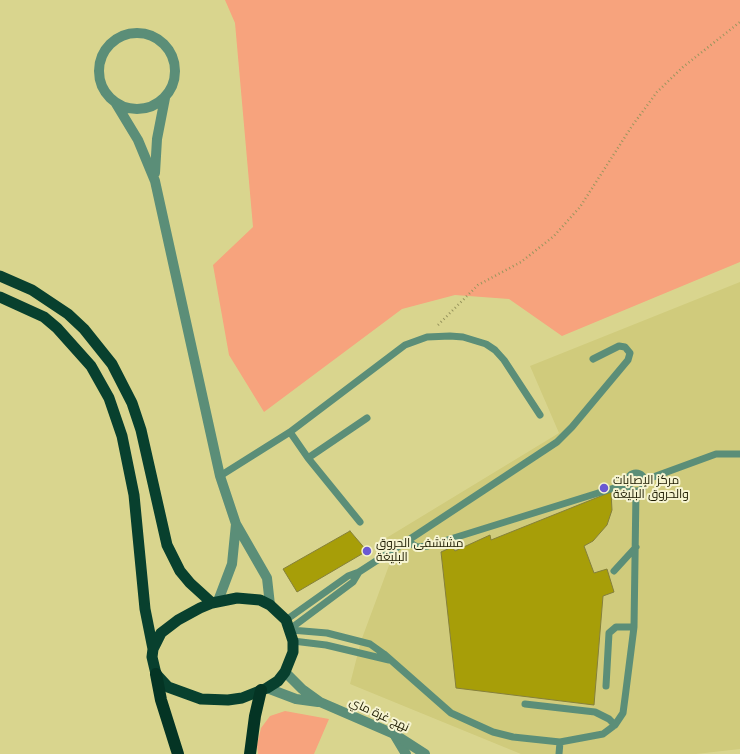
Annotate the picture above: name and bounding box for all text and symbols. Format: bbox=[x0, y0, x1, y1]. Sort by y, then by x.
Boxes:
place label: مركز الإصابات والحروق البليغة bbox=[613, 474, 689, 502]
marker: مركز الإصابات والحروق البليغة bbox=[598, 482, 610, 494]
place label: مشتشفى الحروق البليغة bbox=[376, 537, 464, 565]
marker: مشتشفى الحروق البليغة bbox=[361, 545, 373, 557]
street label: نهج غرة ماي bbox=[347, 695, 411, 735]

